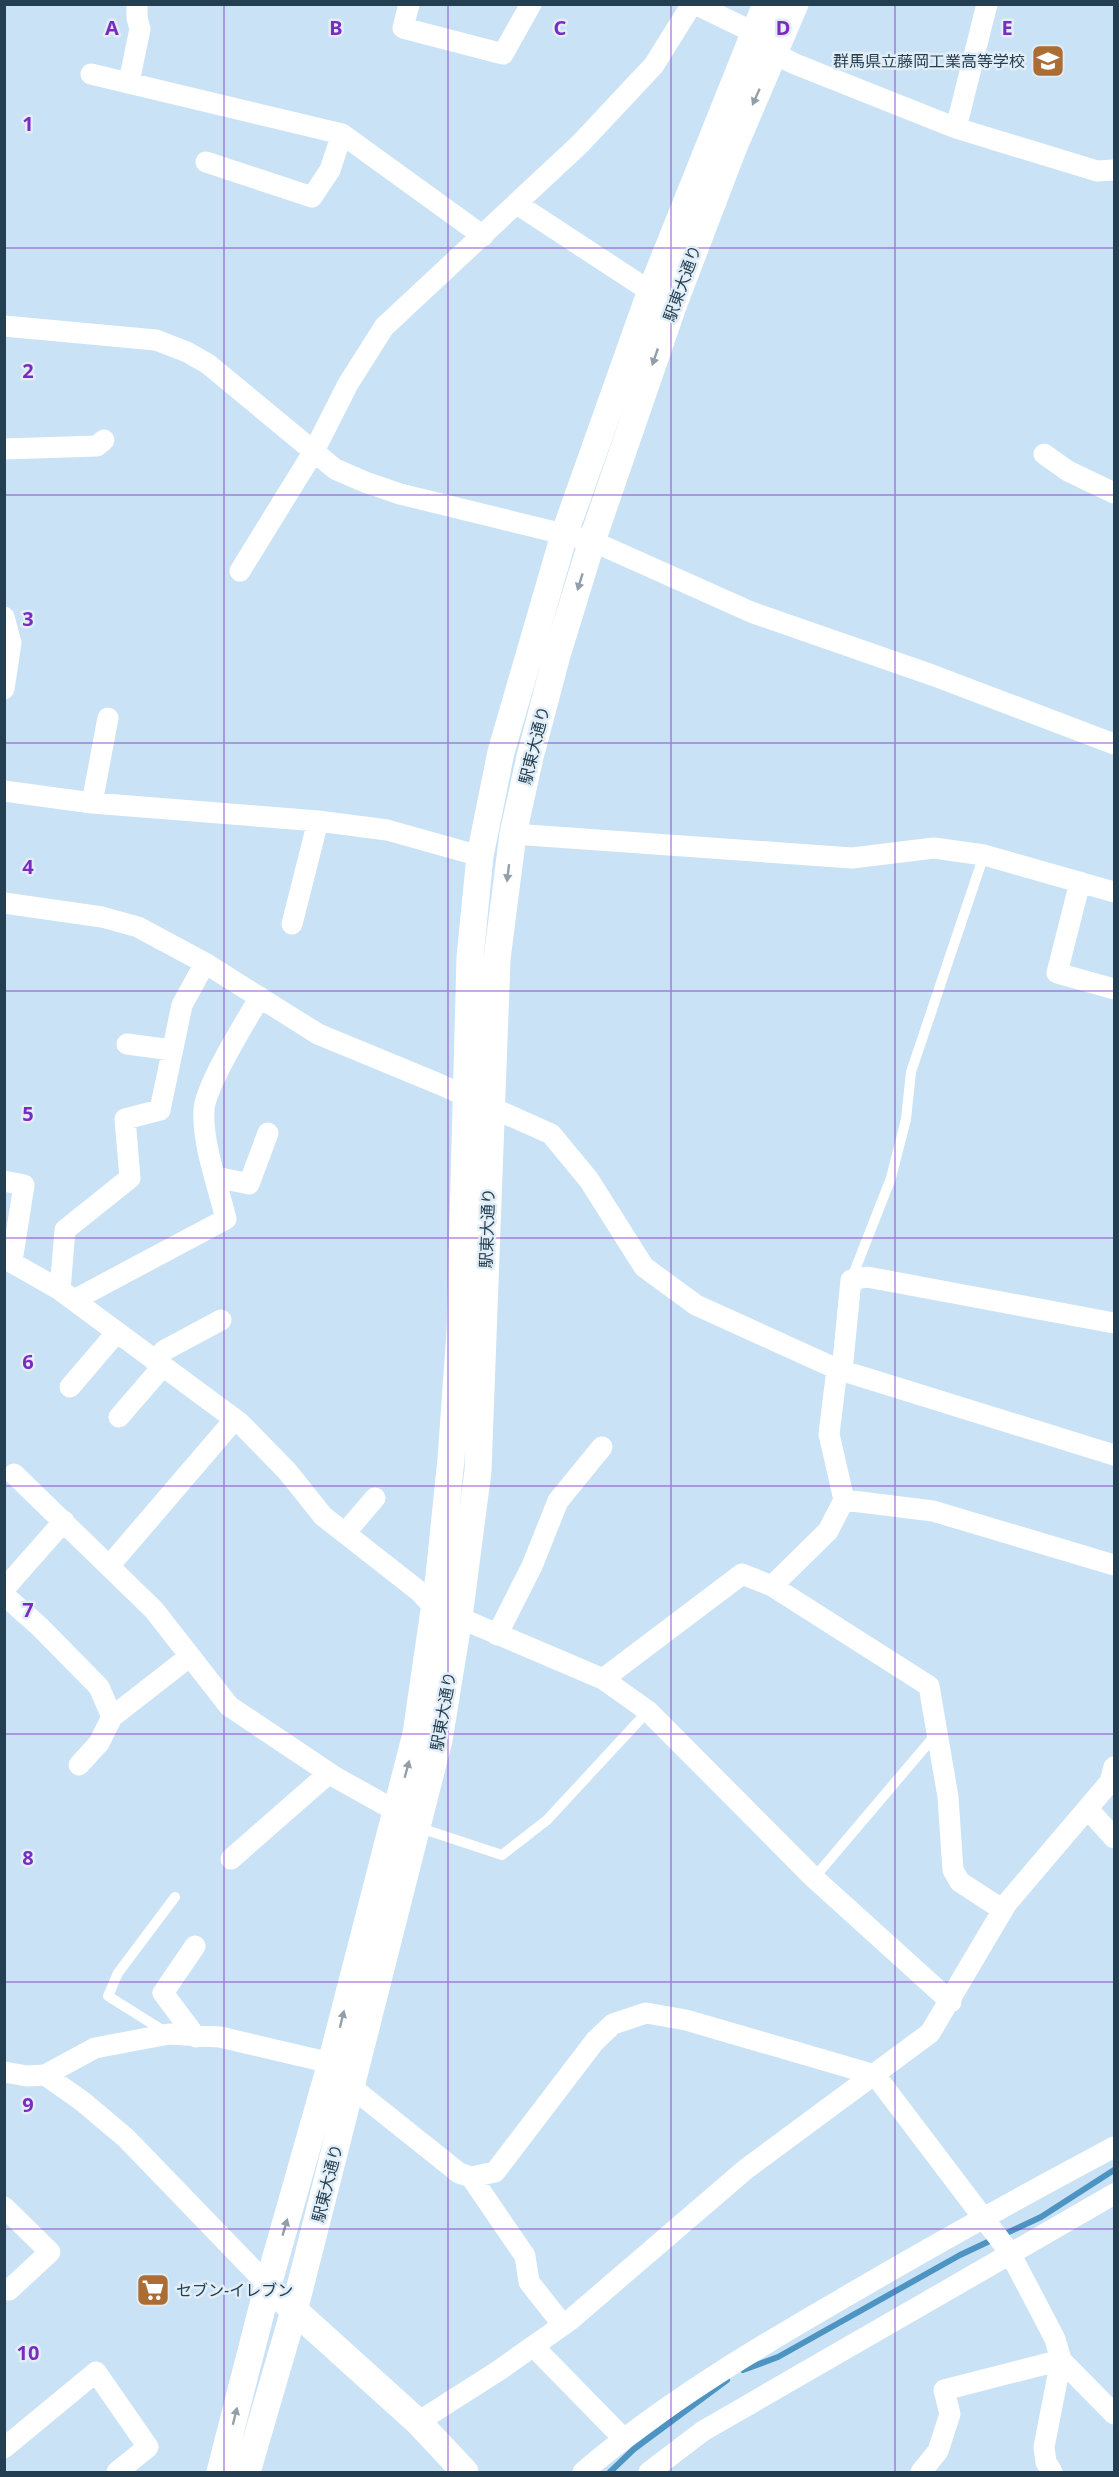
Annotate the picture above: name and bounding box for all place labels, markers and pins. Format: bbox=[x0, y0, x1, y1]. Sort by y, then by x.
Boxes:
school or university icon: 群馬県立藤岡工業高等学校 bbox=[1030, 43, 1066, 79]
place label: 群馬県立藤岡工業高等学校 bbox=[833, 50, 1025, 72]
supermarket icon: セブン-イレブン bbox=[135, 2272, 171, 2308]
place label: セブン-イレブン bbox=[176, 2279, 293, 2301]

